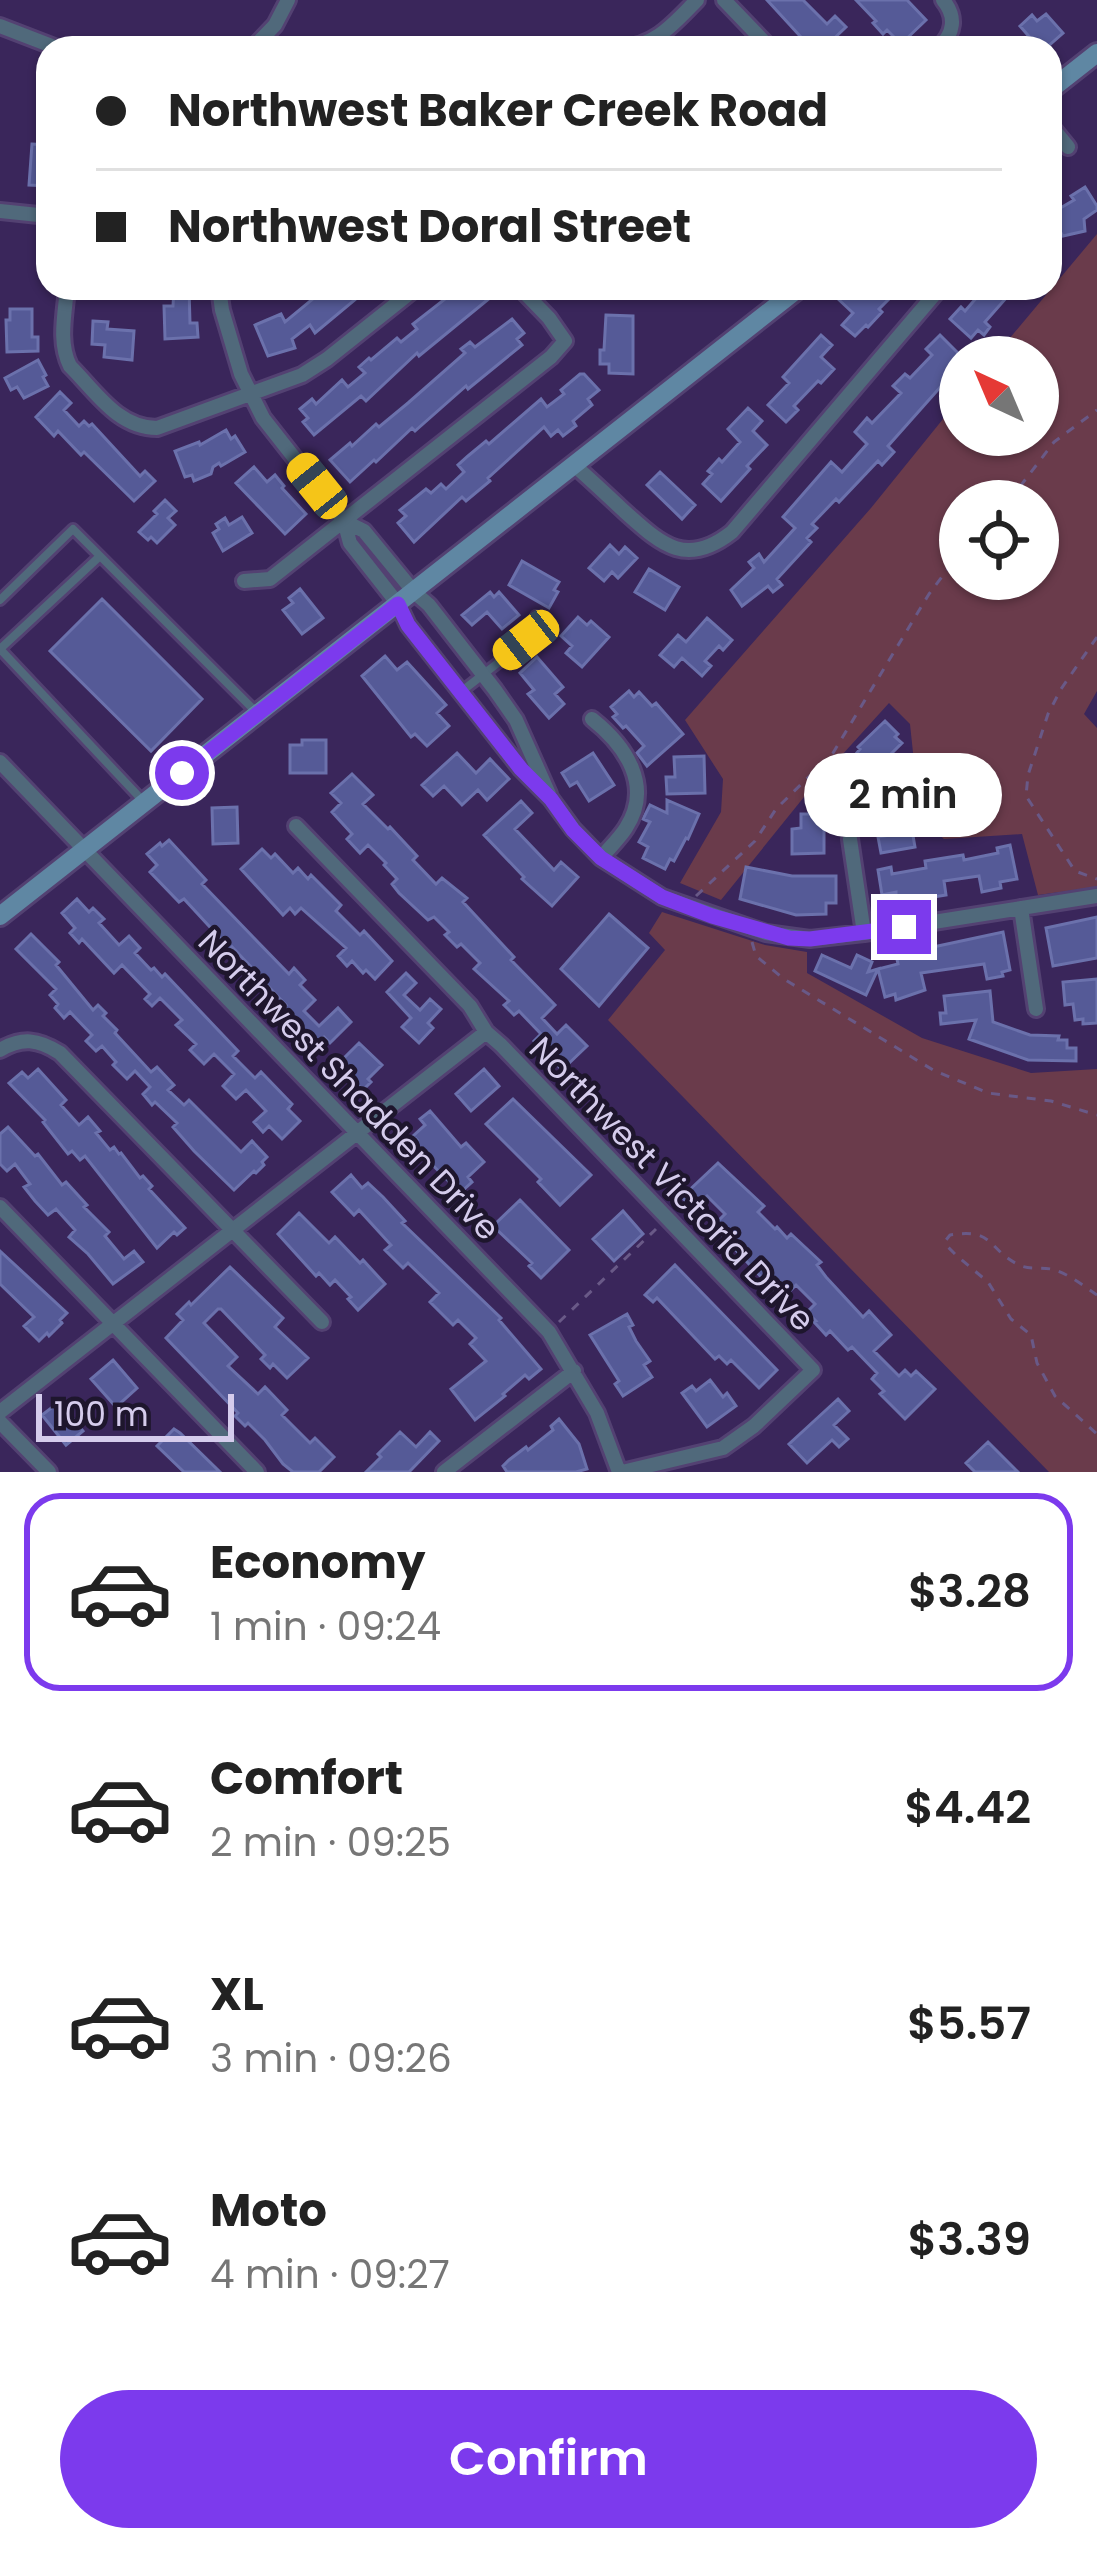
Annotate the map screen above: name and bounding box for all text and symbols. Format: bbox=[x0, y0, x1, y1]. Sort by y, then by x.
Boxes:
text: Northwest Baker Creek Road bbox=[168, 79, 828, 142]
text: Northwest Doral Street bbox=[168, 195, 691, 258]
north arrow bbox=[939, 336, 1059, 456]
map controls bbox=[939, 336, 1059, 600]
car bbox=[280, 447, 354, 525]
button: locate bbox=[939, 480, 1059, 600]
car bbox=[487, 604, 565, 676]
route start bbox=[155, 746, 209, 800]
callout: 2 min bbox=[805, 753, 1003, 837]
text: 2 min bbox=[848, 767, 958, 822]
route end bbox=[877, 900, 931, 954]
street label: Northwest Shadden Drive bbox=[188, 919, 510, 1251]
street label: Northwest Victoria Drive bbox=[519, 1026, 825, 1342]
scale bar bbox=[36, 1388, 234, 1441]
text: 100 m bbox=[54, 1391, 149, 1438]
text: Economy bbox=[210, 1531, 425, 1594]
icon: car bbox=[66, 1538, 174, 1646]
text: $3.28 bbox=[908, 1560, 1031, 1623]
text: 1 min · 09:24 bbox=[210, 1599, 441, 1654]
text: Comfort bbox=[210, 1747, 403, 1810]
icon: car bbox=[66, 1754, 174, 1862]
text: $4.42 bbox=[905, 1776, 1031, 1839]
text: 2 min · 09:25 bbox=[210, 1815, 451, 1870]
text: XL bbox=[210, 1963, 264, 2026]
icon: car bbox=[66, 1970, 174, 2078]
text: $5.57 bbox=[907, 1992, 1031, 2055]
text: 3 min · 09:26 bbox=[210, 2031, 452, 2086]
text: Moto bbox=[210, 2179, 327, 2242]
icon: car bbox=[66, 2186, 174, 2294]
text: $3.39 bbox=[908, 2208, 1031, 2271]
text: 4 min · 09:27 bbox=[210, 2247, 450, 2302]
button: Confirm bbox=[60, 2390, 1037, 2528]

